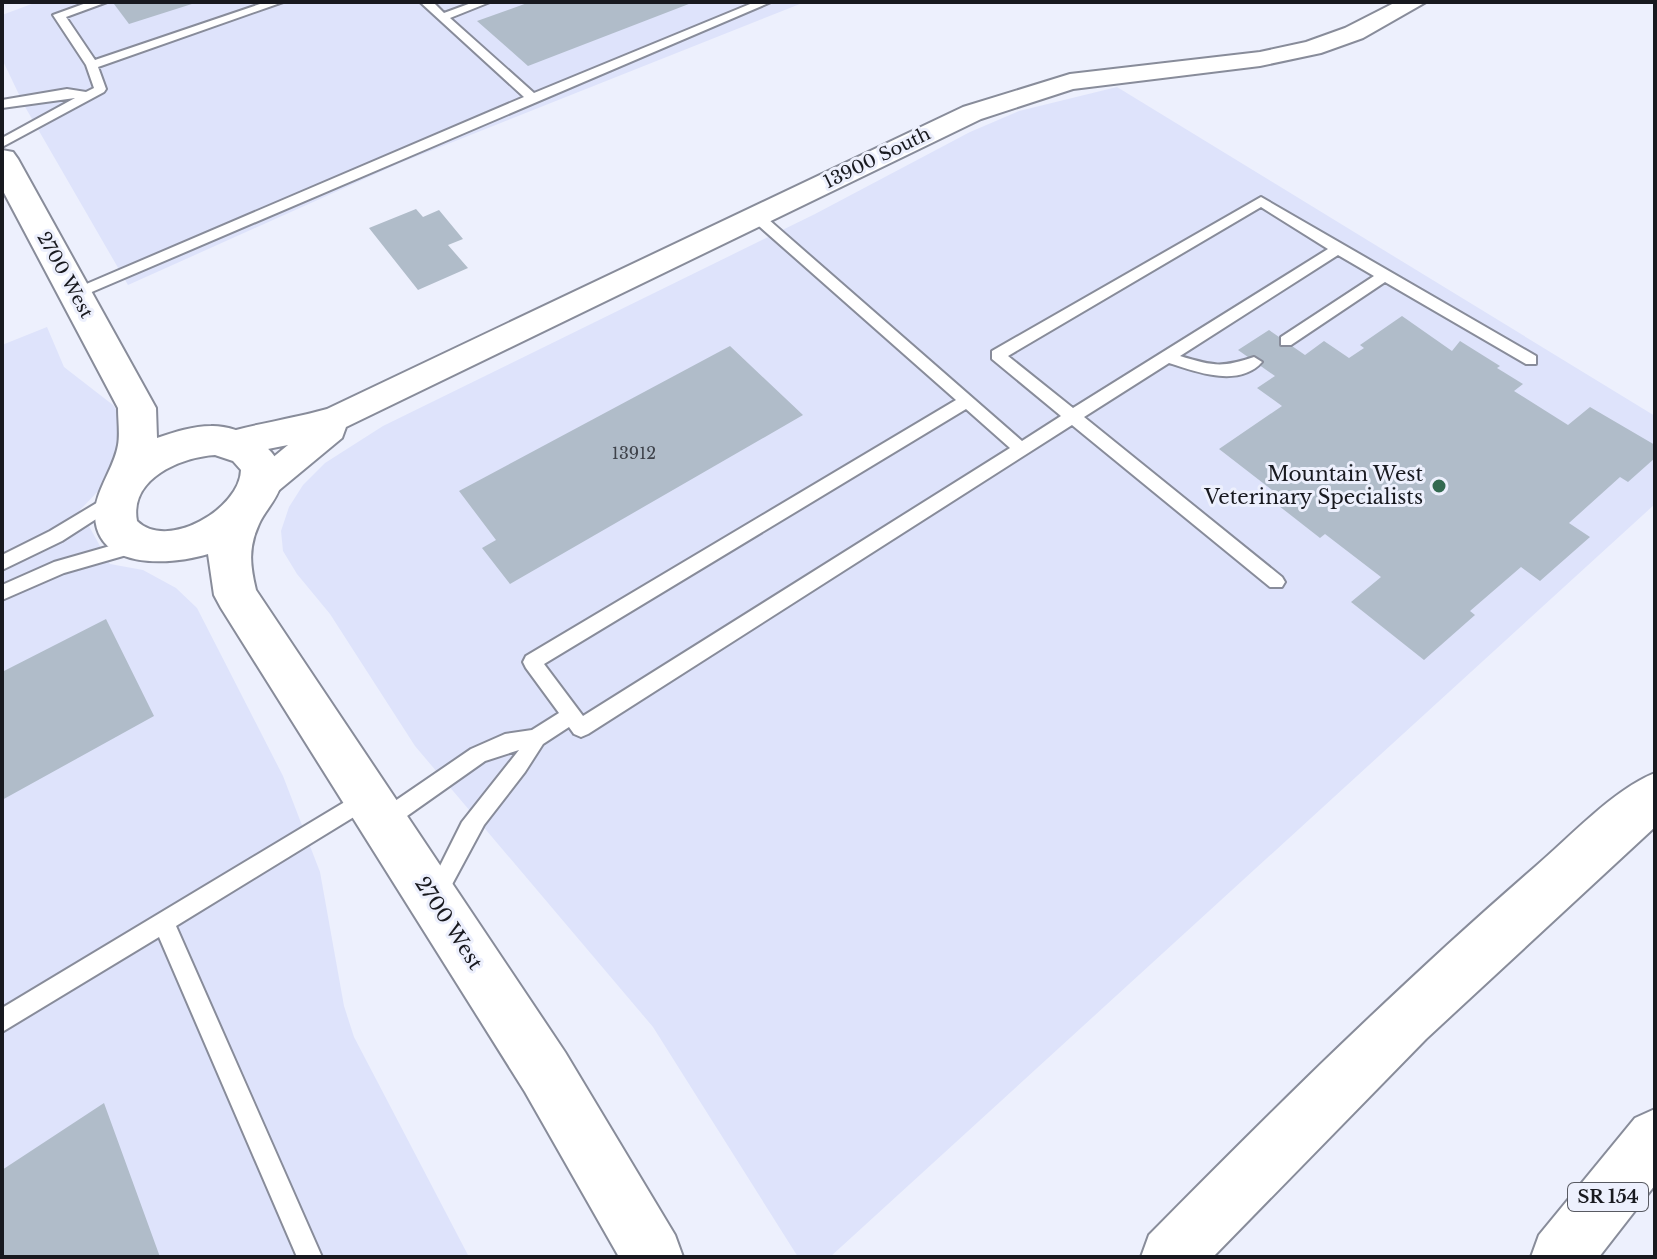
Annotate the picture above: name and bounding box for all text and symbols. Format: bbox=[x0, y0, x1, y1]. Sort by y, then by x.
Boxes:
street label: 13900 South bbox=[820, 123, 934, 193]
street label: 2700 West bbox=[32, 228, 98, 322]
house number: 13912 bbox=[612, 443, 656, 463]
place label: Mountain West Veterinary Specialists bbox=[1203, 462, 1423, 509]
marker: Mountain West Veterinary Specialists bbox=[1430, 477, 1448, 495]
street label: 2700 West bbox=[410, 872, 488, 974]
road number: SR 154 bbox=[1568, 1183, 1648, 1211]

